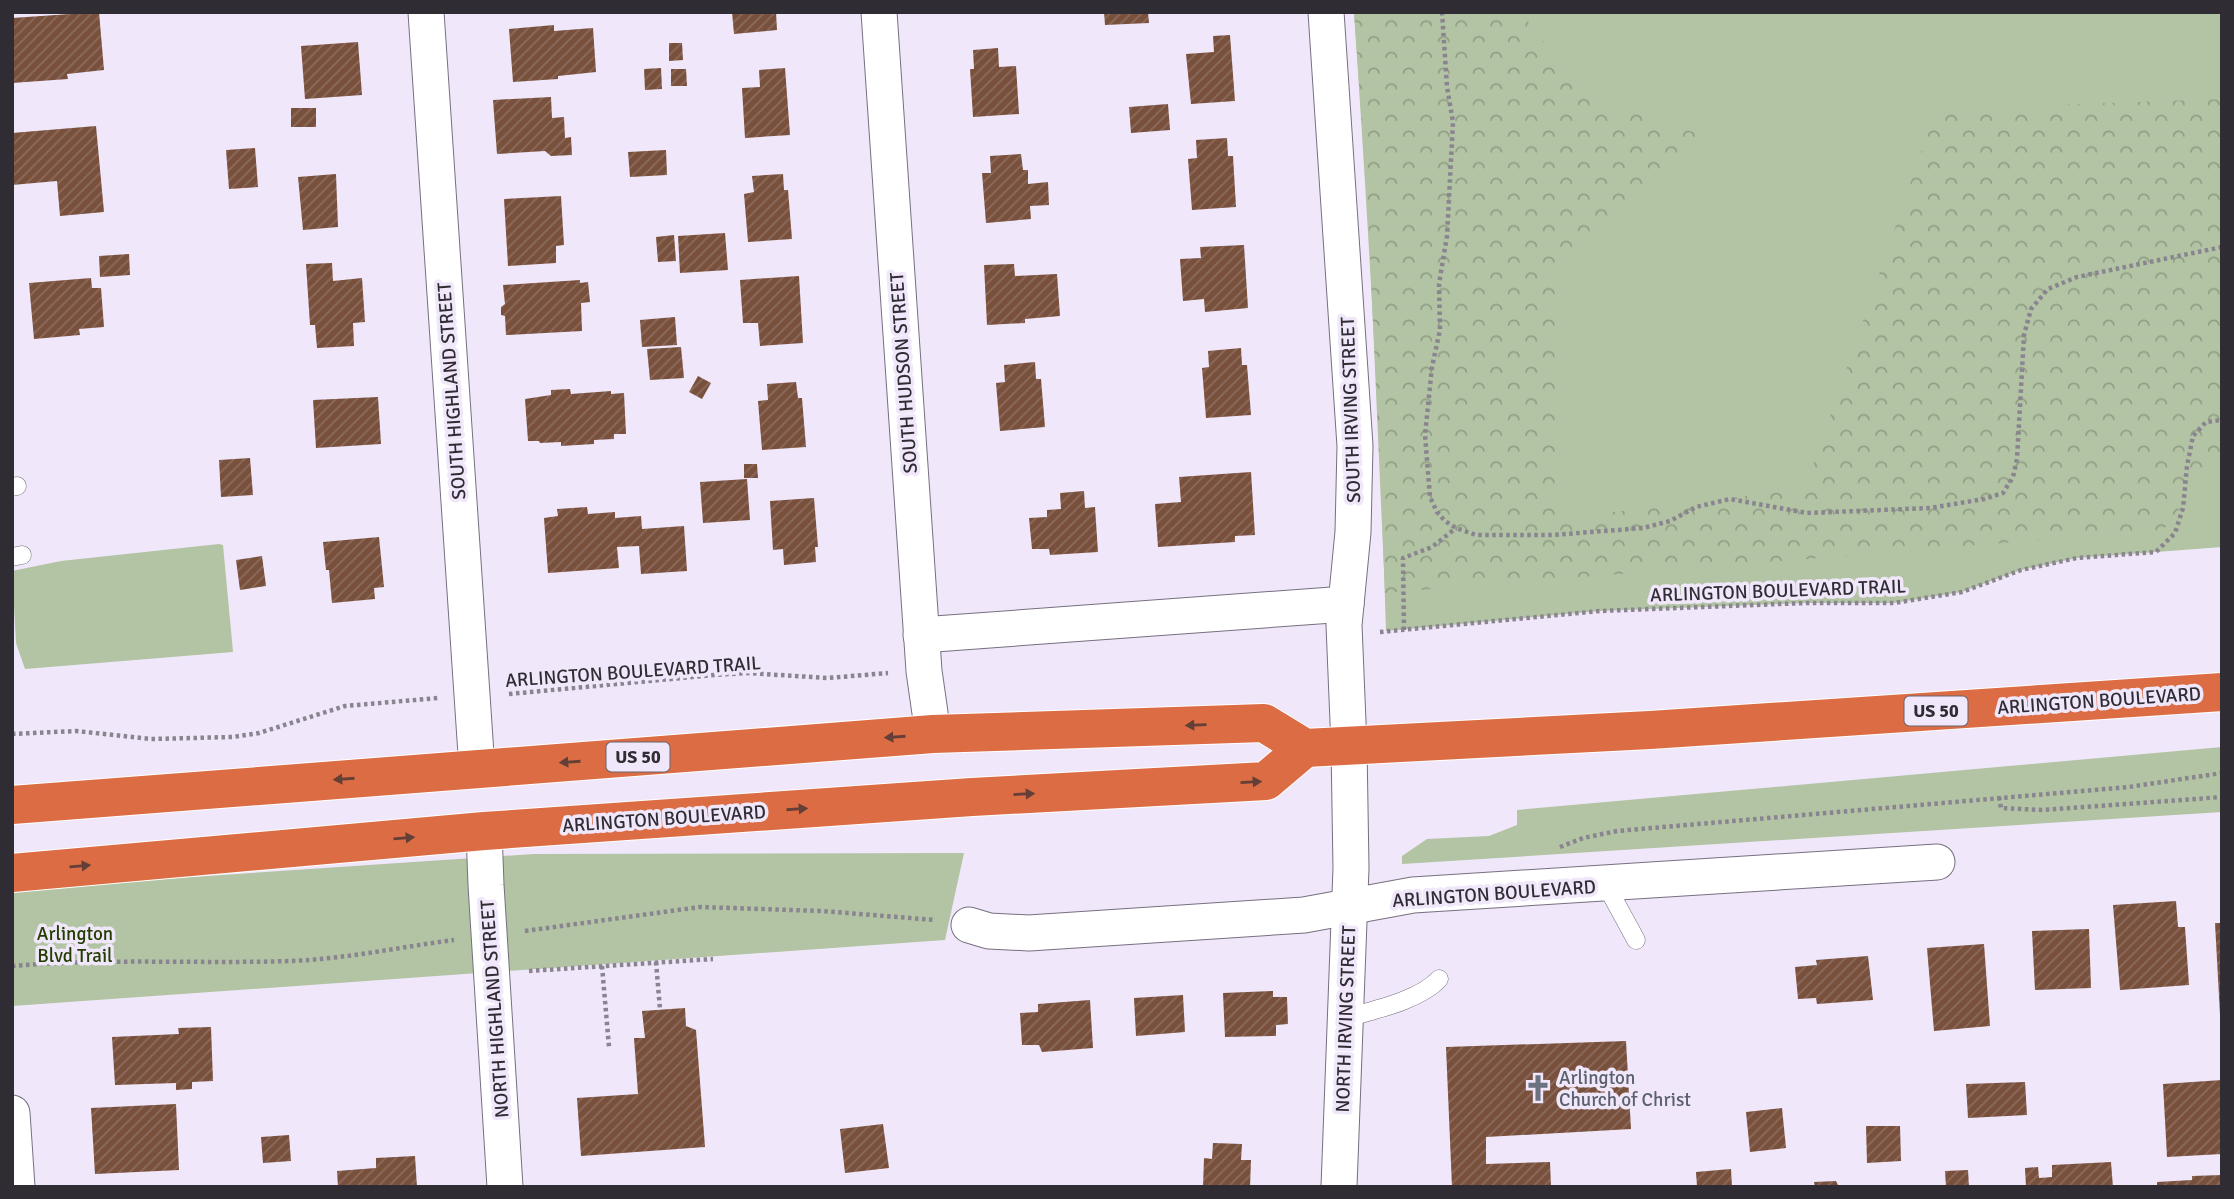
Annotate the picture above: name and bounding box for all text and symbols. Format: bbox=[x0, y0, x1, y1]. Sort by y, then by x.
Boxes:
street label: SOUTH HUDSON STREET bbox=[885, 271, 923, 474]
street label: SOUTH HIGHLAND STREET bbox=[432, 281, 472, 500]
street label: SOUTH IRVING STREET bbox=[1336, 316, 1366, 503]
street label: ARLINGTON BOULEVARD TRAIL bbox=[1650, 575, 1907, 607]
street label: ARLINGTON BOULEVARD TRAIL bbox=[504, 651, 762, 693]
street label: ARLINGTON BOULEVARD bbox=[1996, 682, 2202, 720]
road number: US 50 bbox=[1904, 696, 1968, 726]
one-way arrow bbox=[1184, 719, 1206, 730]
one-way arrow bbox=[884, 732, 906, 743]
road number: US 50 bbox=[606, 742, 670, 772]
one-way arrow bbox=[559, 757, 581, 768]
one-way arrow bbox=[332, 774, 354, 785]
one-way arrow bbox=[1240, 776, 1262, 787]
one-way arrow bbox=[1013, 789, 1035, 800]
street label: ARLINGTON BOULEVARD bbox=[561, 800, 767, 838]
one-way arrow bbox=[786, 803, 808, 814]
one-way arrow bbox=[394, 832, 416, 843]
one-way arrow bbox=[69, 861, 91, 872]
street label: ARLINGTON BOULEVARD bbox=[1391, 875, 1597, 913]
street label: NORTH HIGHLAND STREET bbox=[475, 898, 515, 1119]
park label: Arlington Blvd Trail bbox=[37, 922, 113, 968]
street label: NORTH IRVING STREET bbox=[1331, 925, 1361, 1113]
place label: Arlington Church of Christ bbox=[1559, 1066, 1691, 1112]
church icon: Arlington Church of Christ bbox=[1523, 1073, 1553, 1103]

